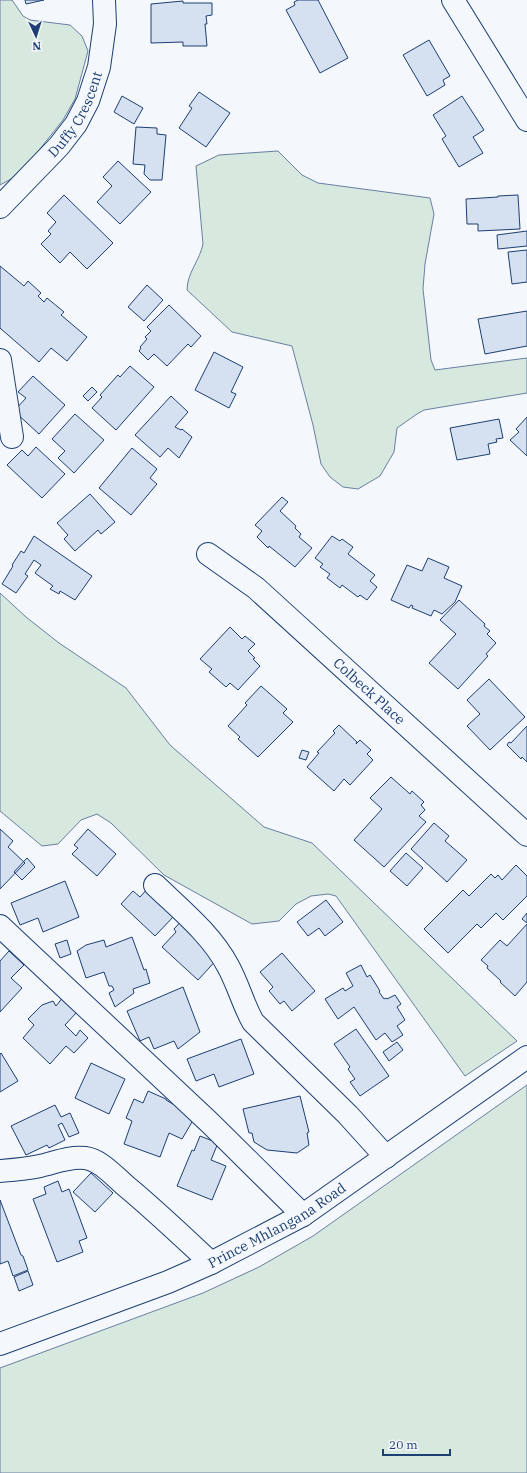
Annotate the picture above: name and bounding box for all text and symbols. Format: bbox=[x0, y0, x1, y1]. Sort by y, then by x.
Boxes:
north arrow bbox=[16, 16, 56, 56]
text: N bbox=[32, 39, 42, 53]
street label: Duffy Crescent bbox=[44, 69, 106, 161]
street label: Colbeck Place bbox=[330, 654, 409, 728]
street label: Prince Mhlangana Road bbox=[205, 1178, 350, 1272]
scale bar bbox=[383, 1431, 450, 1457]
text: 20 m bbox=[389, 1437, 418, 1452]

